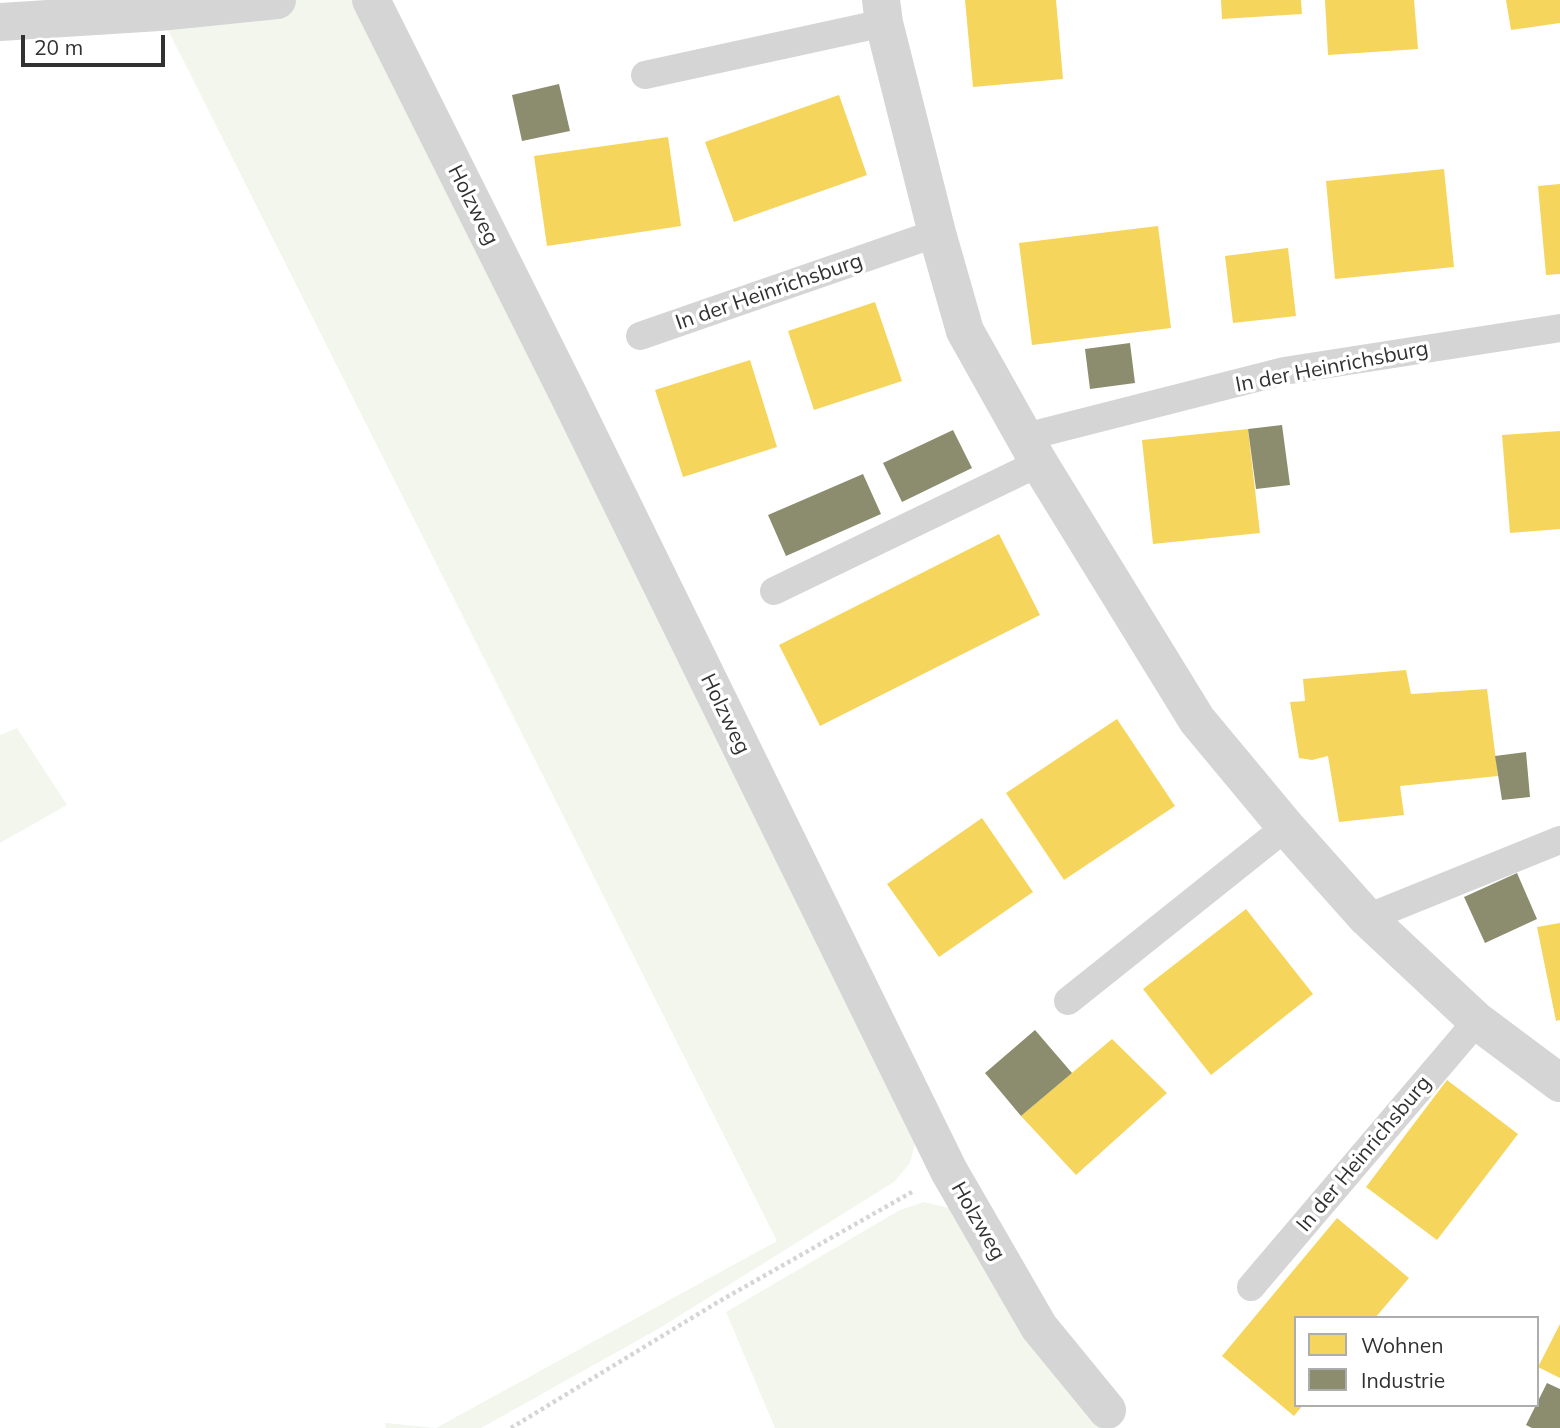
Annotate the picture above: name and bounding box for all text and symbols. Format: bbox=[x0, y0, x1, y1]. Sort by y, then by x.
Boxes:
scale bar bbox=[24, 21, 168, 65]
text: 20 m bbox=[34, 34, 83, 60]
street label: Holzweg bbox=[442, 161, 504, 249]
street label: In der Heinrichsburg bbox=[672, 248, 866, 336]
street label: In der Heinrichsburg bbox=[1234, 336, 1430, 398]
street label: Holzweg bbox=[695, 670, 755, 758]
street label: In der Heinrichsburg bbox=[1291, 1071, 1437, 1237]
street label: Holzweg bbox=[946, 1177, 1010, 1265]
legend bbox=[1294, 1316, 1539, 1407]
text: Wohnen bbox=[1361, 1332, 1443, 1358]
text: Industrie bbox=[1361, 1367, 1445, 1393]

